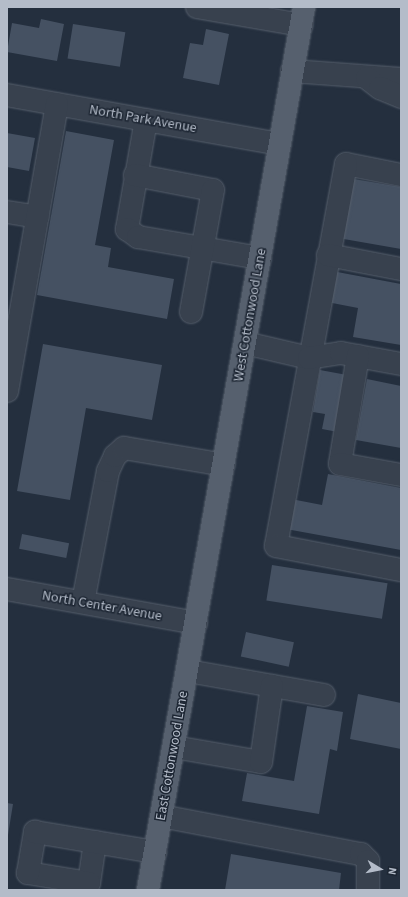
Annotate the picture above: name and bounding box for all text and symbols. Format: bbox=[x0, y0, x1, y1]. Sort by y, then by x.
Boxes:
street label: North Park Avenue bbox=[88, 101, 198, 137]
street label: West Cottonwood Lane bbox=[230, 247, 270, 383]
street label: North Center Avenue bbox=[41, 587, 163, 625]
street label: East Cottonwood Lane bbox=[152, 690, 192, 822]
north arrow bbox=[360, 849, 400, 889]
text: N bbox=[384, 866, 400, 876]

